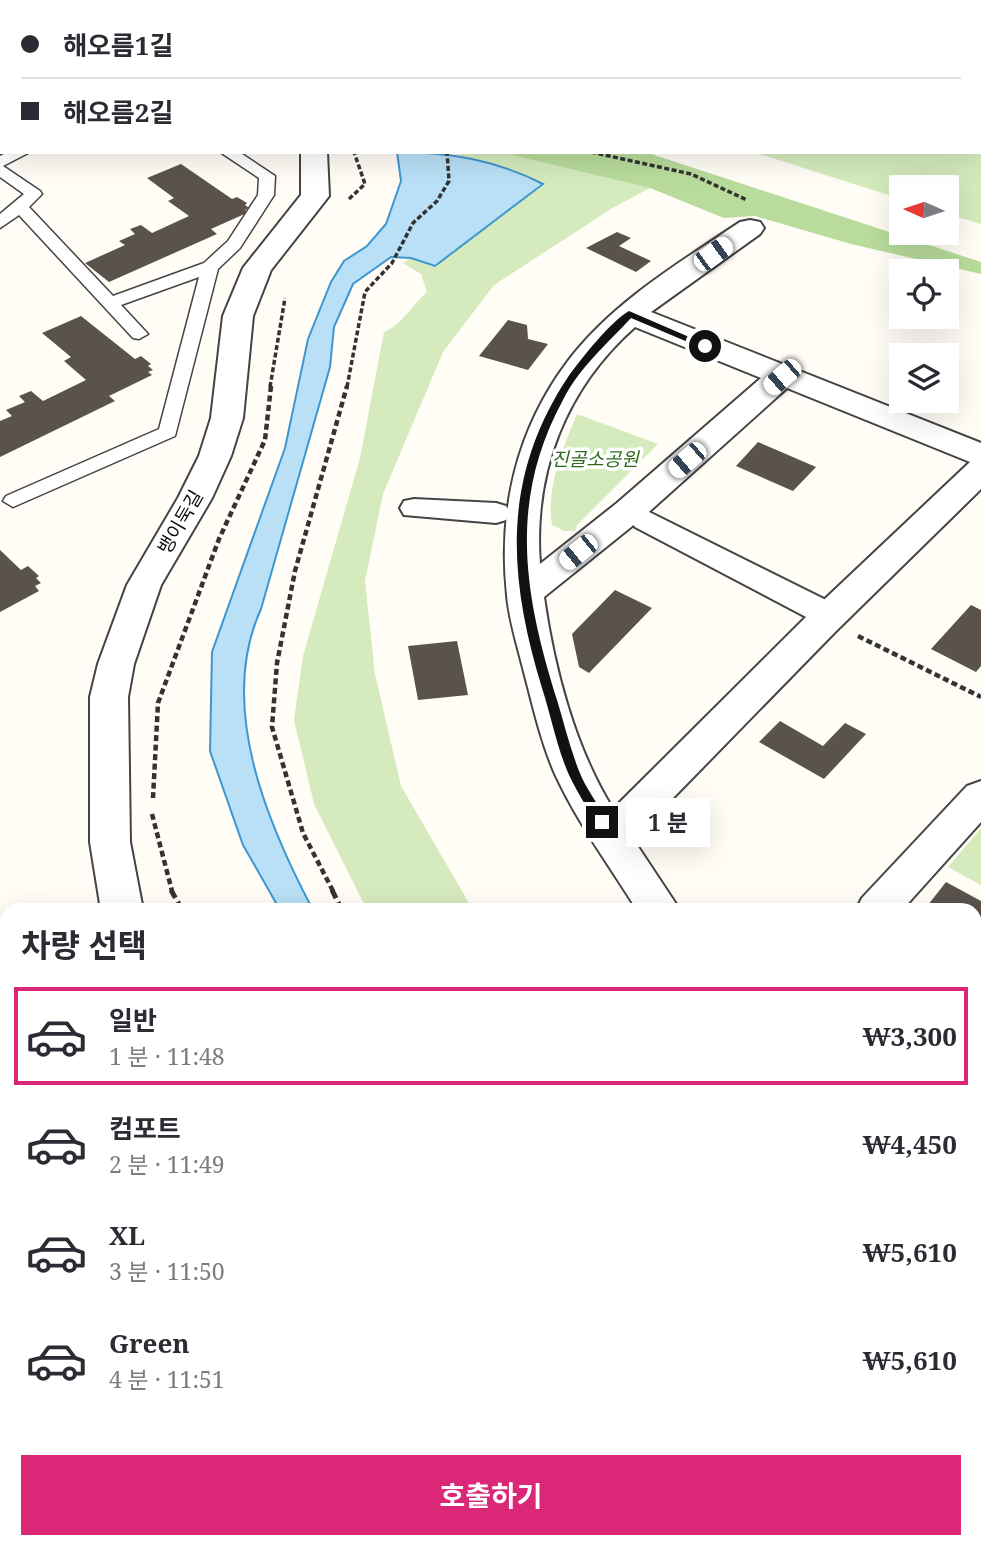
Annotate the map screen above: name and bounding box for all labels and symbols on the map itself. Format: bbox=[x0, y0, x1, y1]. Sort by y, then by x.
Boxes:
north arrow bbox=[889, 175, 959, 245]
car bbox=[690, 233, 737, 275]
route start bbox=[689, 330, 721, 362]
car bbox=[760, 355, 805, 399]
car bbox=[665, 438, 710, 482]
park label: 진골소공원 bbox=[551, 446, 640, 472]
street label: 뱅이둑길 bbox=[151, 485, 209, 559]
car bbox=[556, 531, 601, 573]
callout: 1 분 bbox=[626, 798, 710, 846]
route end bbox=[586, 806, 618, 838]

